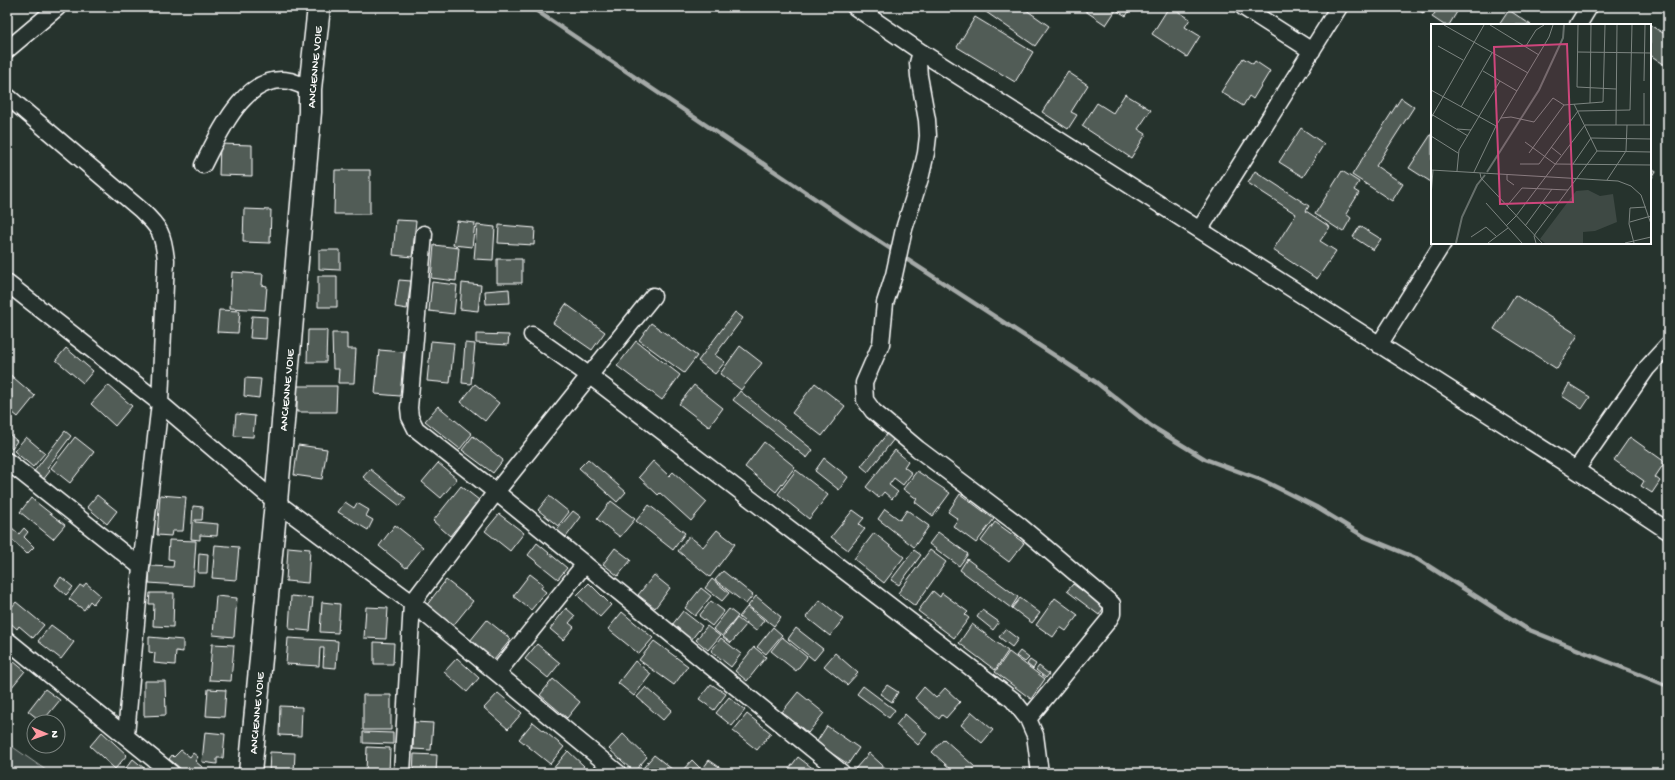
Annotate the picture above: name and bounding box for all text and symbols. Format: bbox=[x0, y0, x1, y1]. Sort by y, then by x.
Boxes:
inset map bbox=[1431, 24, 1651, 244]
street label: ANCIENNE VOIE bbox=[305, 25, 327, 109]
street label: ANCIENNE VOIE bbox=[277, 348, 299, 432]
street label: ANCIENNE VOIE bbox=[247, 671, 269, 755]
north arrow bbox=[26, 714, 66, 754]
text: N bbox=[48, 730, 60, 738]

